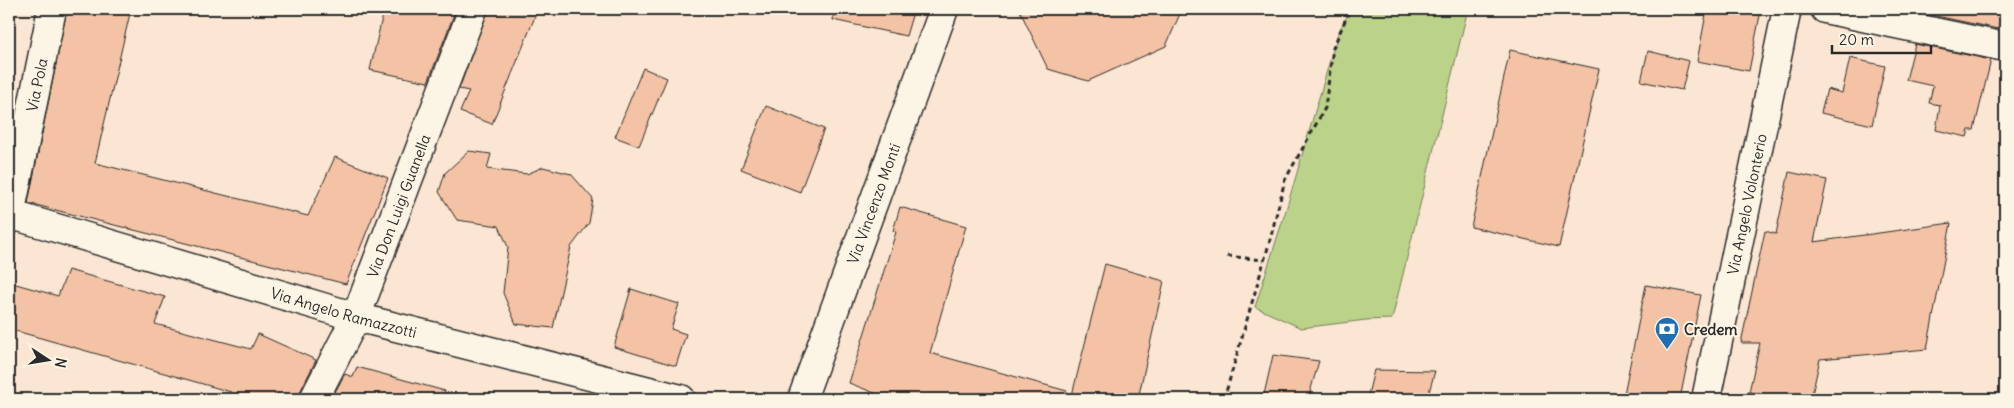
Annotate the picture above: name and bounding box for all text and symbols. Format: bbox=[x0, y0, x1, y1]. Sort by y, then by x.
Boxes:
scale bar bbox=[1832, 22, 1930, 54]
text: 20 m bbox=[1839, 30, 1874, 49]
street label: Via Pola bbox=[22, 56, 51, 113]
street label: Via Don Luigi Guanella bbox=[362, 131, 434, 280]
street label: Via Angelo Volonterio bbox=[1723, 132, 1770, 276]
street label: Via Vincenzo Monti bbox=[842, 141, 904, 267]
street label: Via Angelo Ramazzotti bbox=[269, 283, 419, 342]
bank icon: Credem bbox=[1654, 316, 1680, 350]
place label: Credem bbox=[1684, 320, 1738, 339]
north arrow bbox=[22, 336, 72, 386]
text: N bbox=[51, 356, 71, 369]

